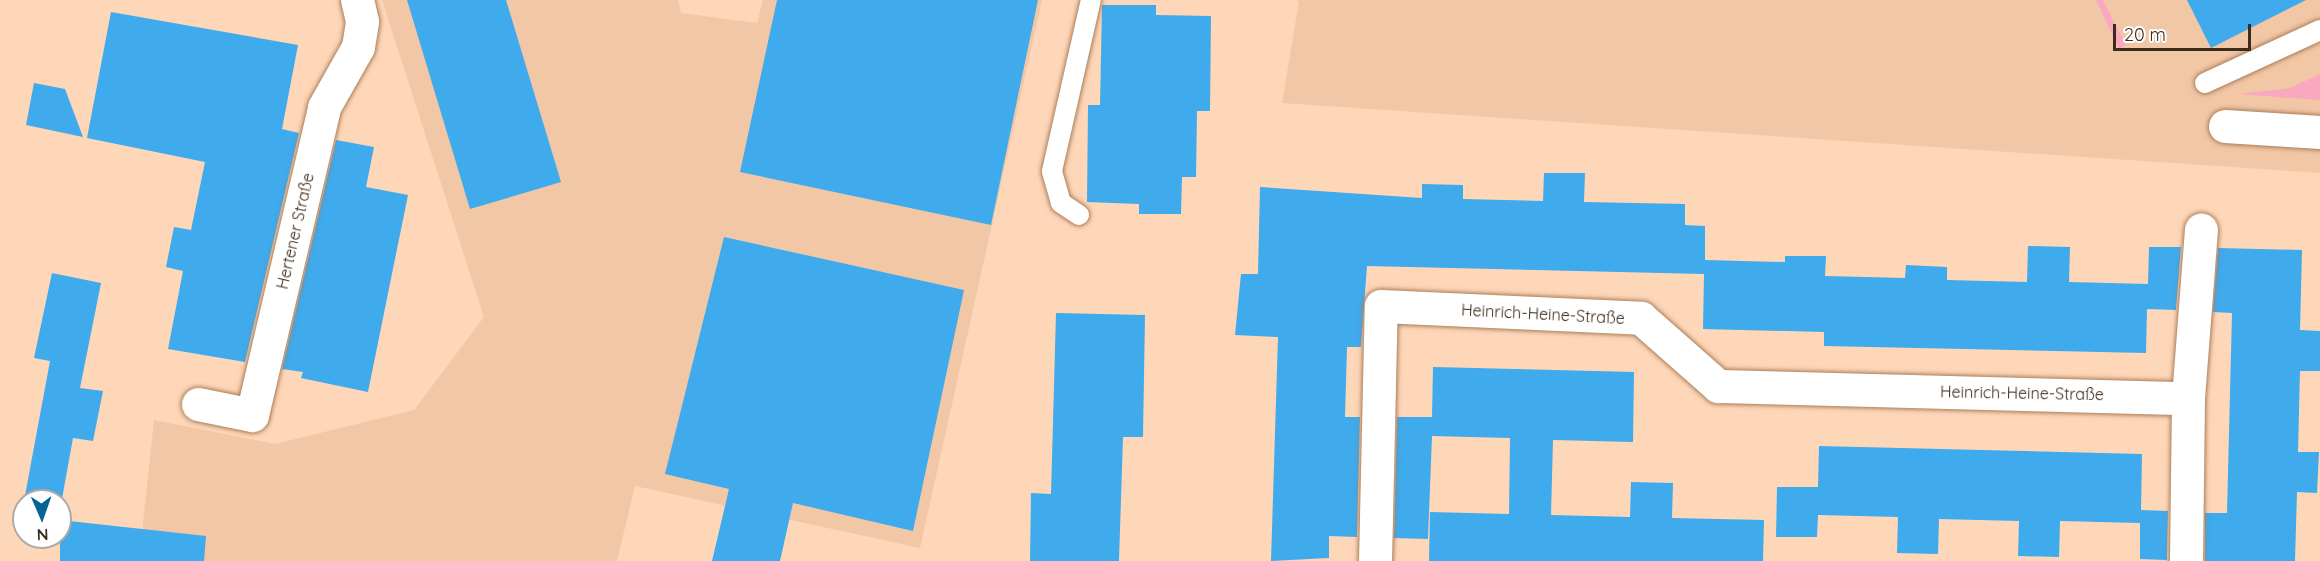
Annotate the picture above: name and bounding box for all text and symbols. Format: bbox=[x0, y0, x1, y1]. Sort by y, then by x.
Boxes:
scale bar bbox=[2116, 12, 2254, 50]
text: 20 m bbox=[2124, 23, 2166, 46]
street label: Hertener Straße bbox=[272, 171, 318, 291]
street label: Heinrich-Heine-Straße bbox=[1461, 300, 1625, 328]
street label: Heinrich-Heine-Straße bbox=[1940, 382, 2104, 404]
north arrow bbox=[12, 489, 72, 549]
text: N bbox=[36, 525, 49, 545]

